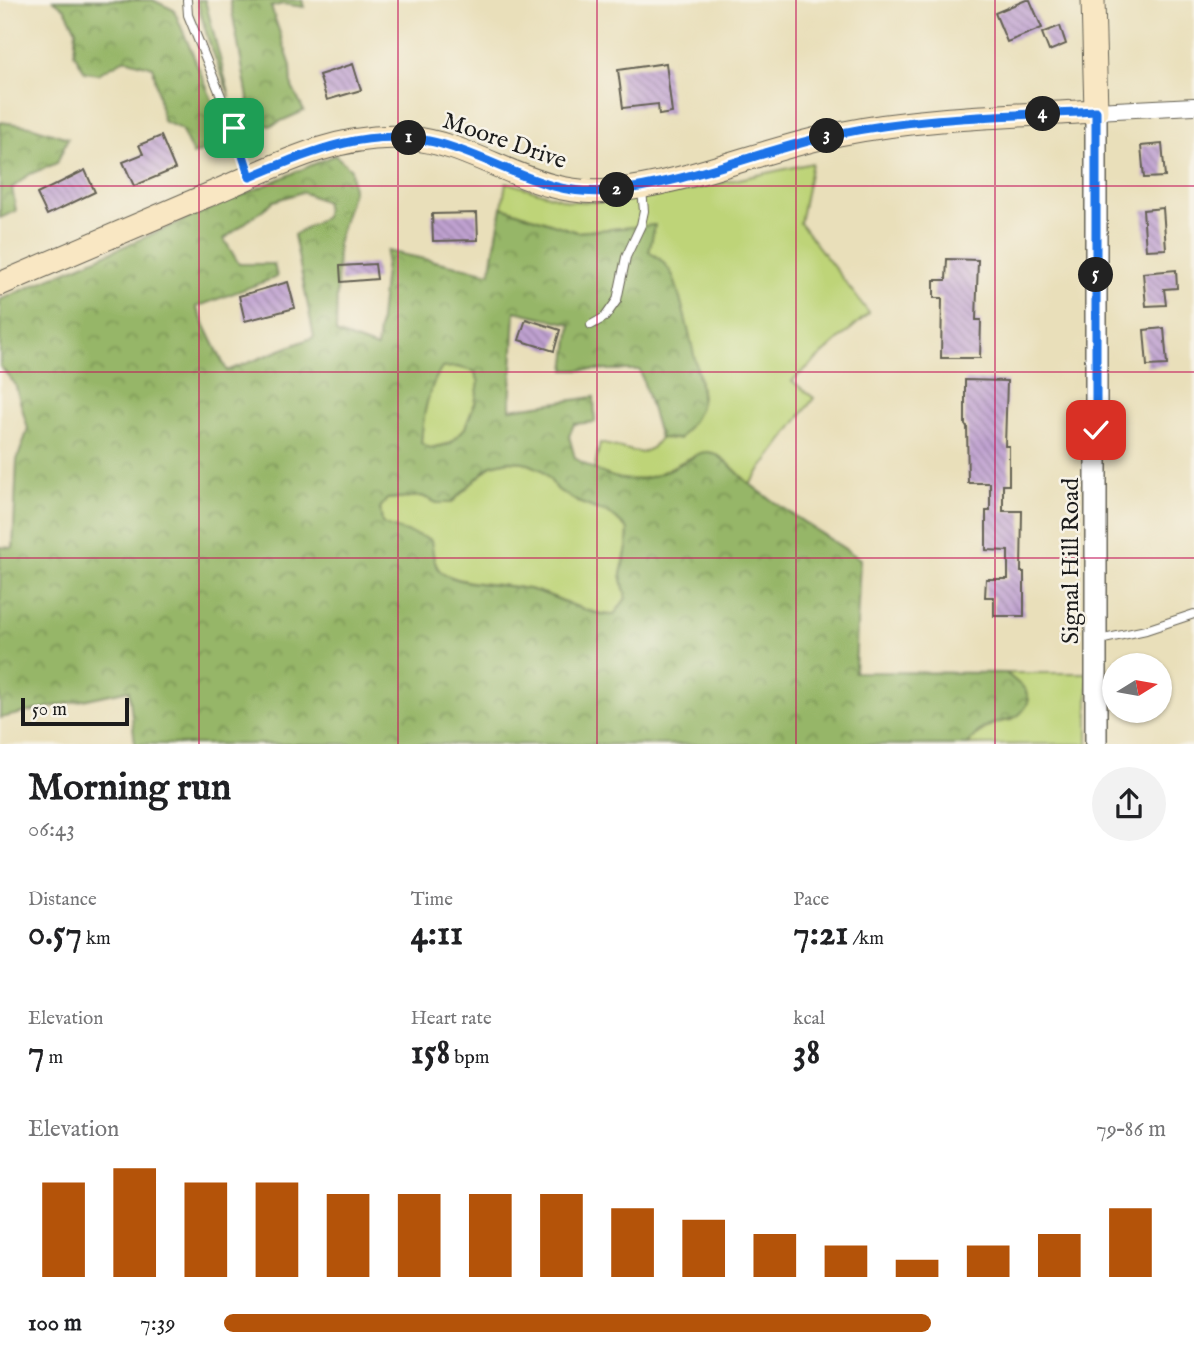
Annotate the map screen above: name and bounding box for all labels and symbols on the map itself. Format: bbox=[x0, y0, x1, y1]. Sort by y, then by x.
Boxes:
pin: 4 bbox=[1026, 96, 1060, 132]
pin bbox=[204, 98, 264, 158]
street label: Moore Drive bbox=[438, 106, 571, 177]
pin: 3 bbox=[810, 118, 844, 154]
pin: 1 bbox=[392, 120, 426, 156]
pin: 2 bbox=[600, 172, 634, 208]
pin: 5 bbox=[1078, 258, 1114, 292]
pin bbox=[1066, 400, 1126, 460]
street label: Signal Hill Road bbox=[1056, 478, 1087, 644]
north arrow bbox=[1102, 653, 1172, 723]
scale bar bbox=[21, 696, 130, 727]

